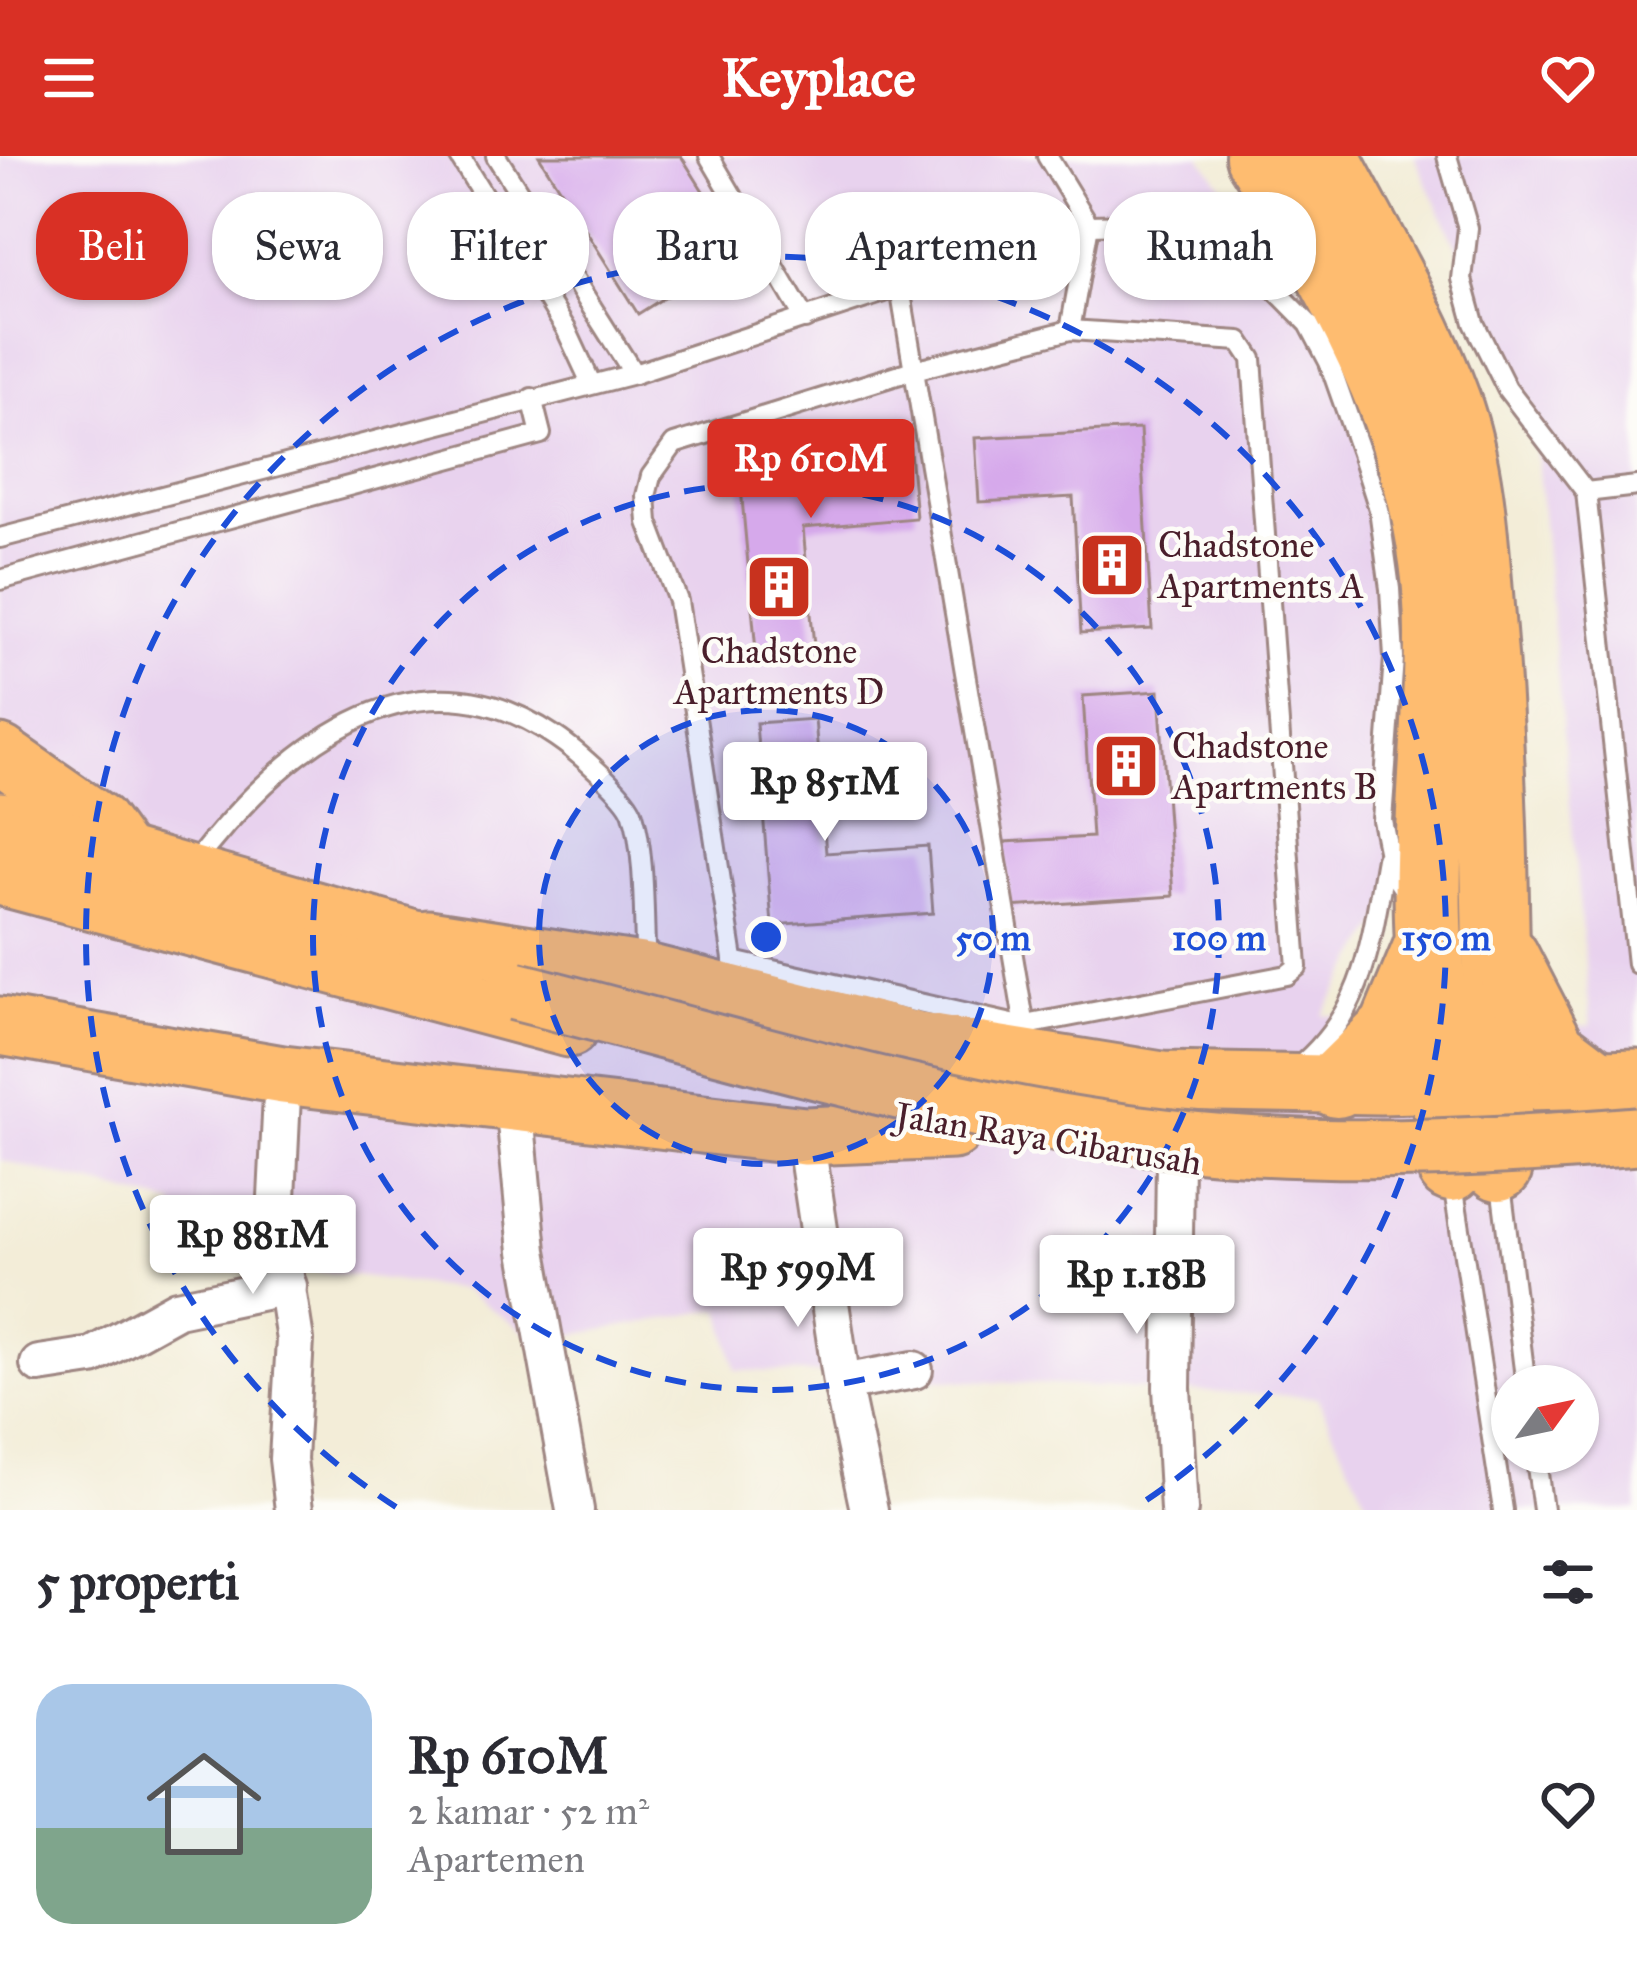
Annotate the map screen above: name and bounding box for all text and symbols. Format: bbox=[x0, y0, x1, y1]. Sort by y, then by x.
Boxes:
icon: menu bbox=[36, 45, 102, 111]
text: Keyplace bbox=[721, 45, 916, 111]
icon: heart bbox=[1535, 45, 1601, 111]
chip: Beli bbox=[36, 192, 188, 300]
chip: Sewa bbox=[212, 192, 383, 300]
chip: Filter bbox=[407, 192, 589, 300]
chip: Baru bbox=[613, 192, 781, 300]
chip: Apartemen bbox=[805, 192, 1080, 300]
chip: Rumah bbox=[1104, 192, 1316, 300]
pin: Rp 610M bbox=[700, 419, 922, 521]
text: Rp 610M bbox=[734, 434, 888, 482]
place label: Chadstone Apartments A bbox=[1156, 523, 1364, 608]
building icon: Chadstone Apartments A bbox=[1077, 530, 1147, 600]
building icon: Chadstone Apartments D bbox=[744, 552, 814, 622]
place label: Chadstone Apartments D bbox=[672, 629, 884, 714]
place label: Chadstone Apartments B bbox=[1170, 724, 1378, 809]
building icon: Chadstone Apartments B bbox=[1091, 731, 1161, 801]
pin: Rp 851M bbox=[714, 742, 936, 844]
text: Rp 851M bbox=[750, 757, 900, 805]
centre of rings bbox=[745, 916, 787, 958]
text: 50 m bbox=[955, 916, 1032, 960]
text: 100 m bbox=[1172, 916, 1267, 960]
text: 150 m bbox=[1401, 916, 1492, 960]
street label: Jalan Raya Cibarusah bbox=[889, 1092, 1205, 1185]
pin: Rp 881M bbox=[142, 1195, 364, 1297]
text: Rp 881M bbox=[177, 1210, 329, 1258]
pin: Rp 599M bbox=[687, 1228, 909, 1330]
pin: Rp 1.18B bbox=[1013, 1235, 1261, 1337]
text: Rp 599M bbox=[720, 1243, 876, 1291]
text: Rp 1.18B bbox=[1067, 1250, 1207, 1298]
north arrow bbox=[1491, 1365, 1599, 1473]
map controls bbox=[1491, 1365, 1599, 1473]
icon: filters bbox=[1535, 1549, 1601, 1615]
text: 5 properti bbox=[36, 1551, 239, 1613]
text: Rp 610M bbox=[408, 1725, 608, 1787]
icon: home bbox=[132, 1732, 276, 1876]
icon: heart bbox=[1535, 1771, 1601, 1837]
text: 2 kamar · 52 m² bbox=[408, 1787, 649, 1835]
text: Apartemen bbox=[408, 1835, 585, 1883]

